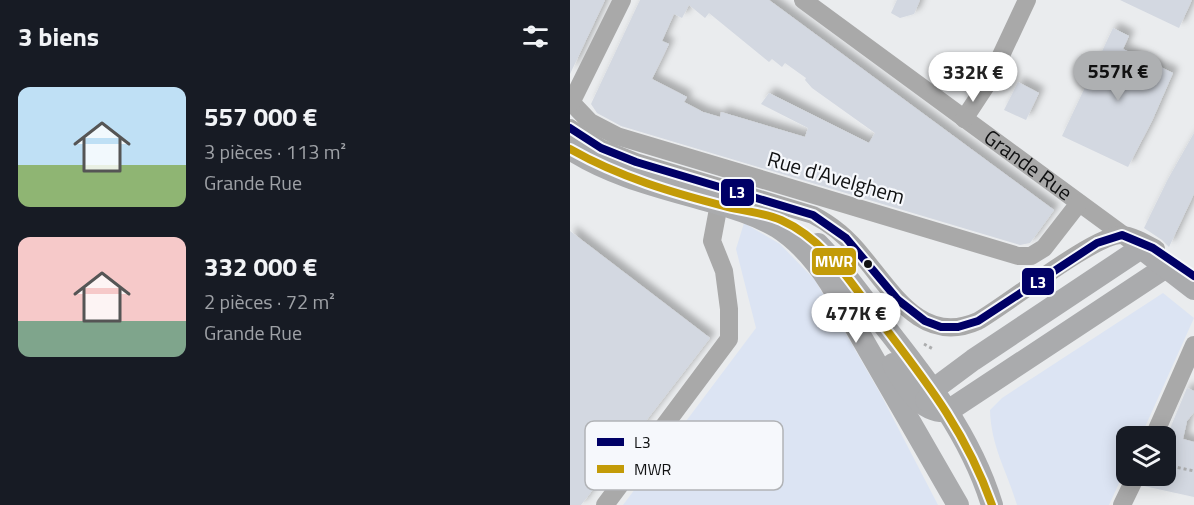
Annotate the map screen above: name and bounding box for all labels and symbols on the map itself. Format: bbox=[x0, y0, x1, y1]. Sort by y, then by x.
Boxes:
pin: 557K € bbox=[1069, 51, 1167, 102]
pin: 332K € bbox=[924, 52, 1022, 103]
street label: Grande Rue bbox=[978, 121, 1080, 208]
street label: Rue d'Avelghem bbox=[764, 142, 909, 212]
line badge: L3 bbox=[720, 178, 755, 207]
text: L3 bbox=[729, 180, 745, 204]
line badge: MWR bbox=[811, 247, 857, 276]
text: MWR bbox=[815, 249, 853, 273]
unlabelled marker bbox=[862, 258, 874, 270]
line badge: L3 bbox=[1021, 267, 1055, 296]
text: L3 bbox=[1030, 270, 1046, 294]
pin: 477K € bbox=[807, 293, 905, 344]
legend bbox=[585, 421, 783, 490]
text: L3 bbox=[634, 430, 651, 454]
text: MWR bbox=[634, 457, 672, 481]

